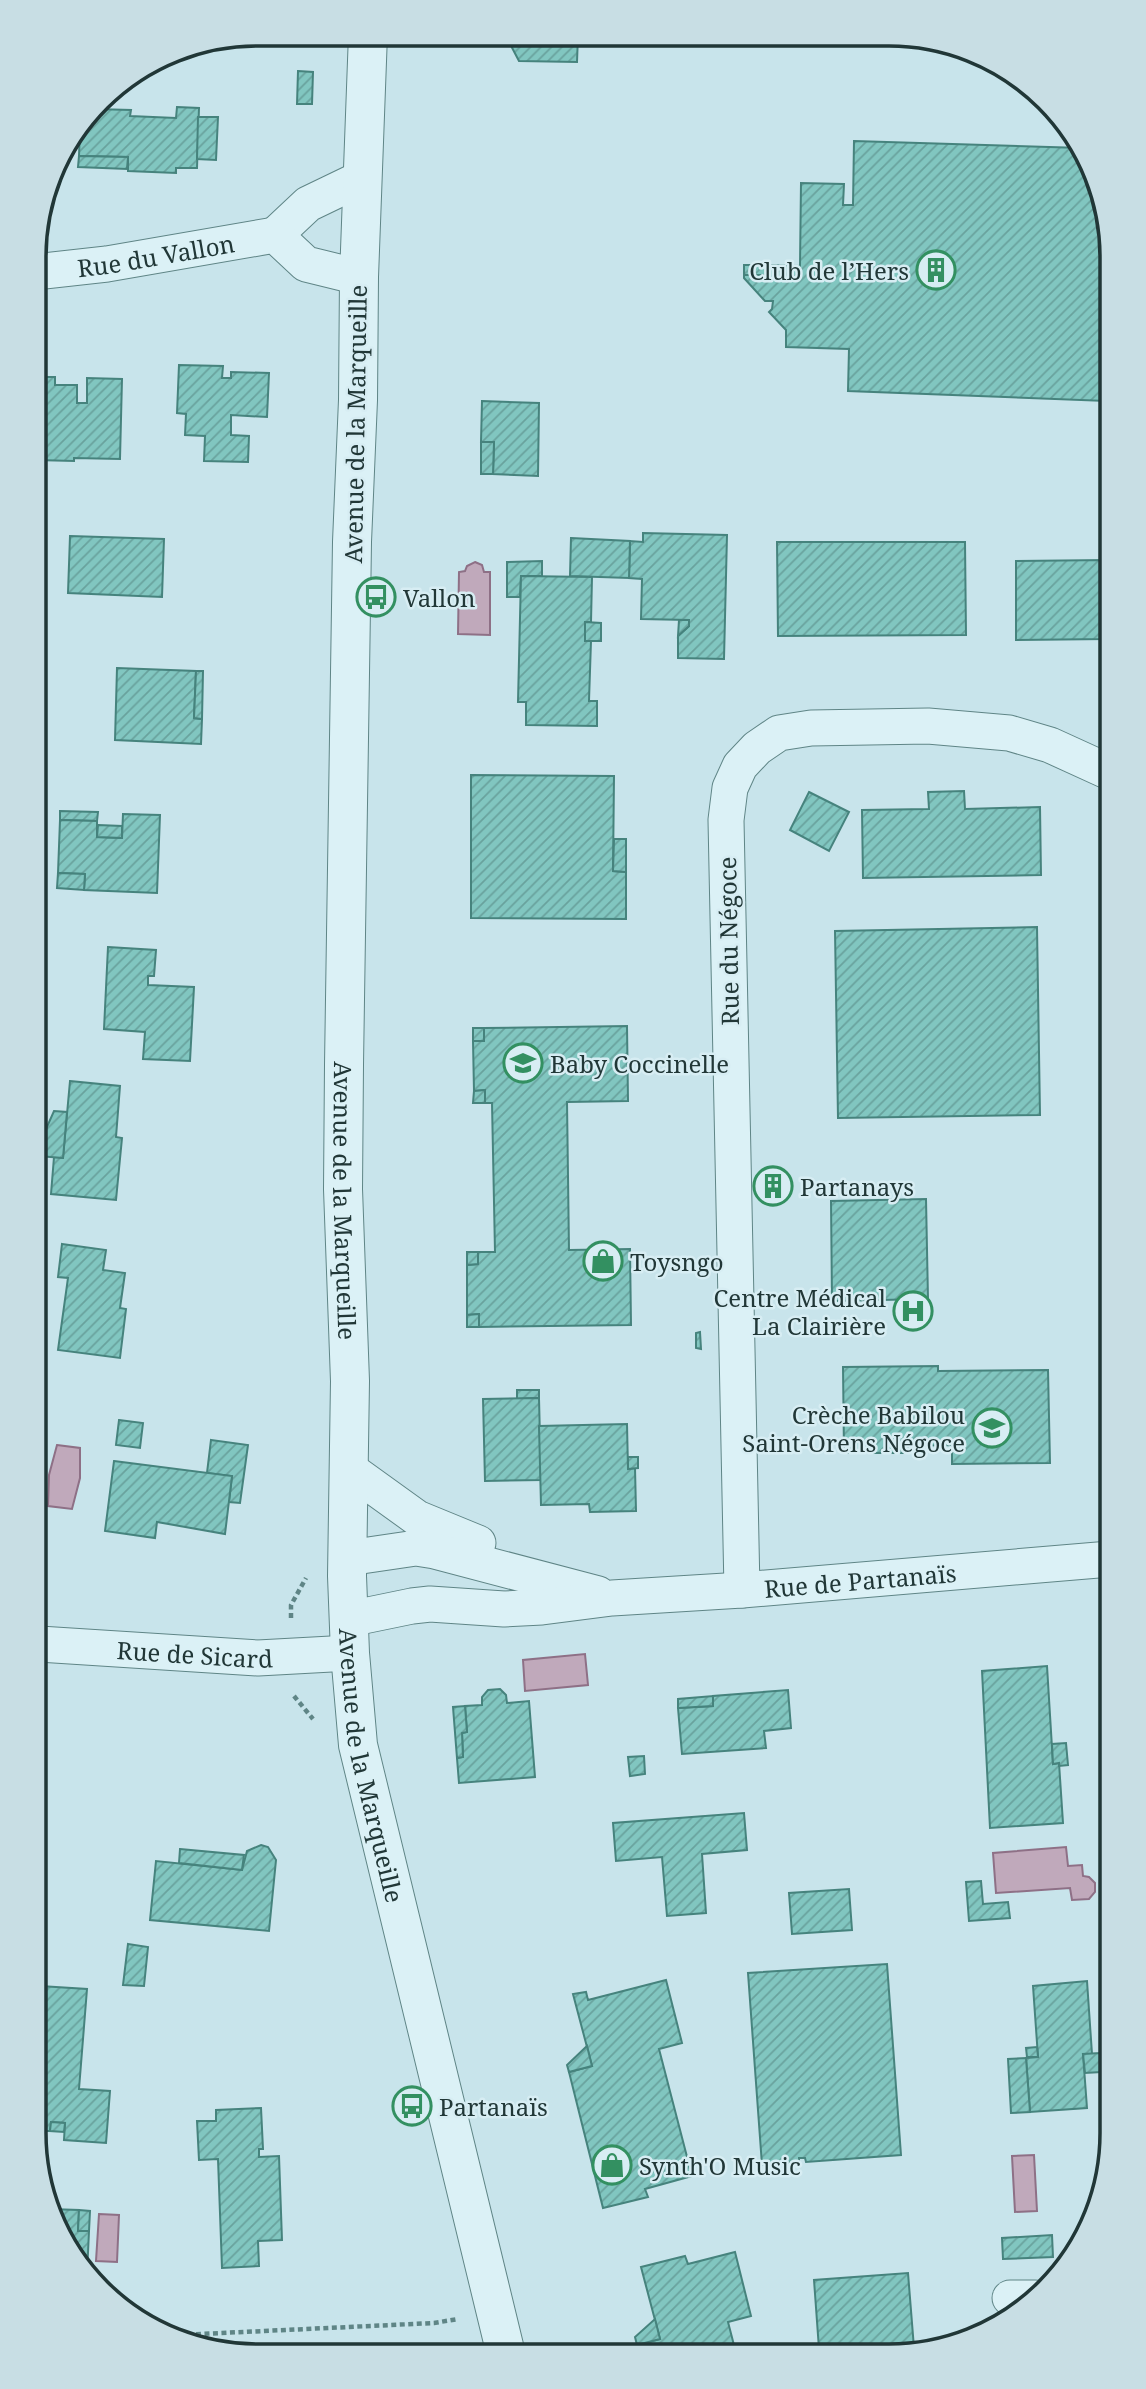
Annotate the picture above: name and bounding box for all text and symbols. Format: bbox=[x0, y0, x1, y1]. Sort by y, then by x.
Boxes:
street label: Rue du Vallon bbox=[75, 226, 237, 284]
building icon: Club de l’Hers bbox=[915, 249, 957, 291]
place label: Club de l’Hers bbox=[749, 254, 909, 287]
street label: Avenue de la Marqueille bbox=[336, 284, 374, 564]
bus stop icon: Vallon bbox=[355, 576, 397, 618]
place label: Vallon bbox=[403, 581, 475, 614]
street label: Rue du Négoce bbox=[710, 856, 746, 1026]
school or university icon: Baby Coccinelle bbox=[502, 1042, 544, 1084]
place label: Baby Coccinelle bbox=[550, 1047, 729, 1080]
street label: Avenue de la Marqueille bbox=[326, 1061, 365, 1341]
building icon: Partanays bbox=[752, 1165, 794, 1207]
place label: Partanays bbox=[800, 1170, 914, 1203]
shop icon: Toysngo bbox=[582, 1240, 624, 1282]
place label: Toysngo bbox=[630, 1245, 724, 1278]
place label: Centre Médical La Clairière bbox=[714, 1281, 887, 1342]
hospital icon: Centre Médical La Clairière bbox=[892, 1290, 934, 1332]
place label: Crèche Babilou Saint-Orens Négoce bbox=[742, 1398, 965, 1459]
school or university icon: Crèche Babilou Saint-Orens Négoce bbox=[971, 1407, 1013, 1449]
street label: Rue de Partanaïs bbox=[763, 1556, 958, 1605]
street label: Avenue de la Marqueille bbox=[333, 1627, 412, 1906]
street label: Rue de Sicard bbox=[116, 1633, 274, 1674]
bus stop icon: Partanaïs bbox=[391, 2085, 433, 2127]
place label: Partanaïs bbox=[439, 2090, 548, 2123]
shop icon: Synth'O Music bbox=[591, 2144, 633, 2186]
place label: Synth'O Music bbox=[639, 2149, 801, 2182]

